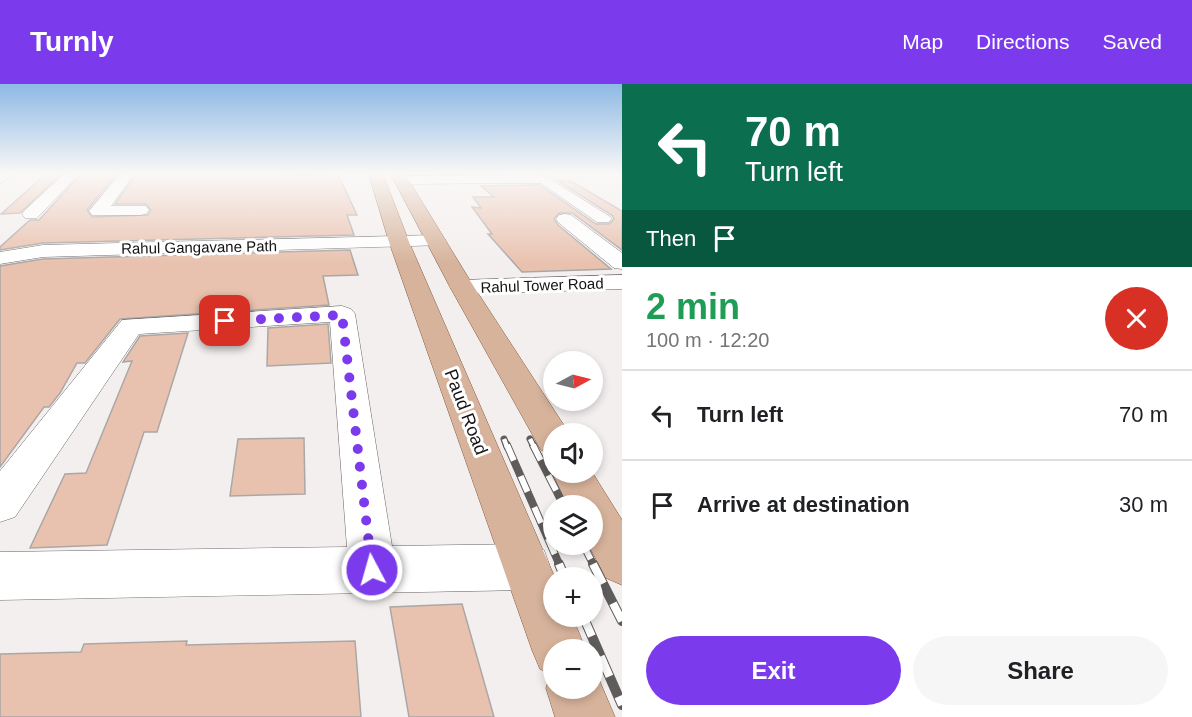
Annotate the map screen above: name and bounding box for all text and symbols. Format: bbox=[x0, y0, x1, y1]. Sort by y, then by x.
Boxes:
text: Turnly bbox=[30, 26, 113, 57]
text: Map bbox=[902, 30, 943, 53]
text: Directions bbox=[976, 30, 1069, 53]
text: Saved bbox=[1102, 30, 1162, 53]
icon: left bbox=[646, 108, 724, 186]
text: 70 m bbox=[745, 108, 841, 155]
text: Turn left bbox=[745, 157, 843, 187]
icon: arrive bbox=[708, 222, 741, 255]
text: Then bbox=[646, 226, 696, 251]
street label: Rahul Gangavane Path bbox=[121, 237, 277, 257]
street label: Rahul Tower Road bbox=[480, 274, 604, 296]
text: 2 min bbox=[646, 286, 740, 327]
button: close bbox=[1105, 287, 1168, 350]
pin bbox=[199, 295, 250, 346]
icon: arrive bbox=[208, 304, 241, 337]
text: 100 m · 12:20 bbox=[646, 329, 769, 351]
north arrow bbox=[543, 351, 603, 411]
map controls bbox=[543, 351, 603, 699]
street label: Paud Road bbox=[441, 366, 491, 458]
icon: left bbox=[646, 399, 679, 432]
text: Turn left bbox=[697, 402, 783, 427]
text: 70 m bbox=[1119, 402, 1168, 427]
button: sound bbox=[543, 423, 603, 483]
icon: arrive bbox=[646, 489, 679, 522]
text: Arrive at destination bbox=[697, 492, 910, 517]
text: 30 m bbox=[1119, 492, 1168, 517]
button: layers bbox=[543, 495, 603, 555]
position arrow bbox=[340, 538, 404, 602]
button: + bbox=[543, 567, 603, 627]
button: Exit bbox=[646, 636, 901, 705]
button: Share bbox=[913, 636, 1168, 705]
button: − bbox=[543, 639, 603, 699]

